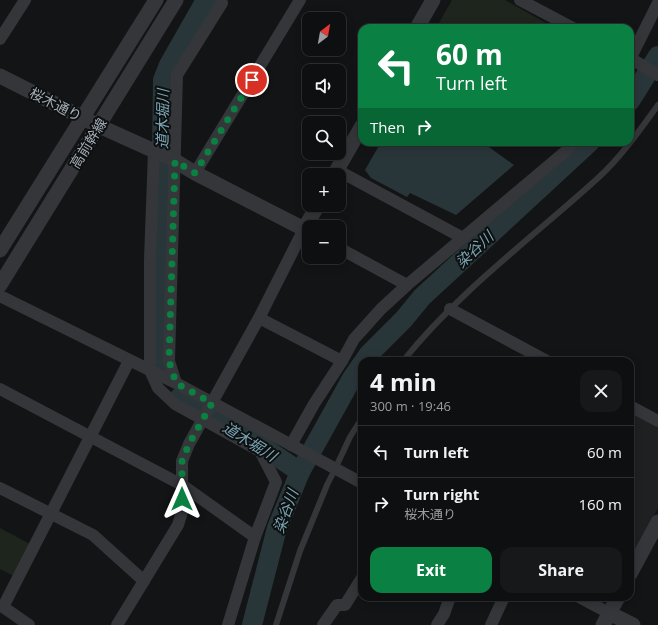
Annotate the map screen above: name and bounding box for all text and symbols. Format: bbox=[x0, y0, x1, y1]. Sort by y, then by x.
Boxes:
north arrow bbox=[302, 12, 346, 56]
map controls bbox=[302, 12, 346, 264]
text: 60 m bbox=[436, 35, 503, 73]
icon: left bbox=[370, 40, 422, 92]
pin bbox=[235, 63, 269, 97]
button: sound bbox=[302, 64, 346, 108]
icon: arrive bbox=[241, 69, 263, 91]
text: Turn left bbox=[436, 71, 507, 95]
street label: 桜木通り bbox=[27, 83, 85, 125]
water label: 道木堀川 bbox=[151, 87, 173, 149]
street label: 高前幹線 bbox=[65, 114, 111, 172]
button: search bbox=[302, 116, 346, 160]
icon: right bbox=[413, 116, 435, 138]
text: Then bbox=[370, 117, 405, 137]
button: + bbox=[302, 168, 346, 212]
button: − bbox=[302, 220, 346, 264]
water label: 染谷川 bbox=[451, 225, 499, 272]
text: 4 min bbox=[370, 365, 437, 398]
button: close bbox=[580, 370, 622, 412]
text: 300 m · 19:46 bbox=[370, 397, 451, 415]
water label: 道木堀川 bbox=[219, 417, 282, 466]
icon: left bbox=[370, 441, 392, 463]
text: Turn left bbox=[404, 442, 469, 462]
text: 60 m bbox=[587, 442, 622, 462]
position arrow bbox=[161, 478, 203, 520]
text: Turn right bbox=[404, 484, 479, 504]
water label: 染谷川 bbox=[268, 485, 303, 536]
icon: right bbox=[370, 493, 392, 515]
text: 160 m bbox=[578, 494, 622, 514]
text: 桜木通り bbox=[404, 505, 456, 523]
button: Exit bbox=[370, 547, 492, 593]
button: Share bbox=[500, 547, 622, 593]

